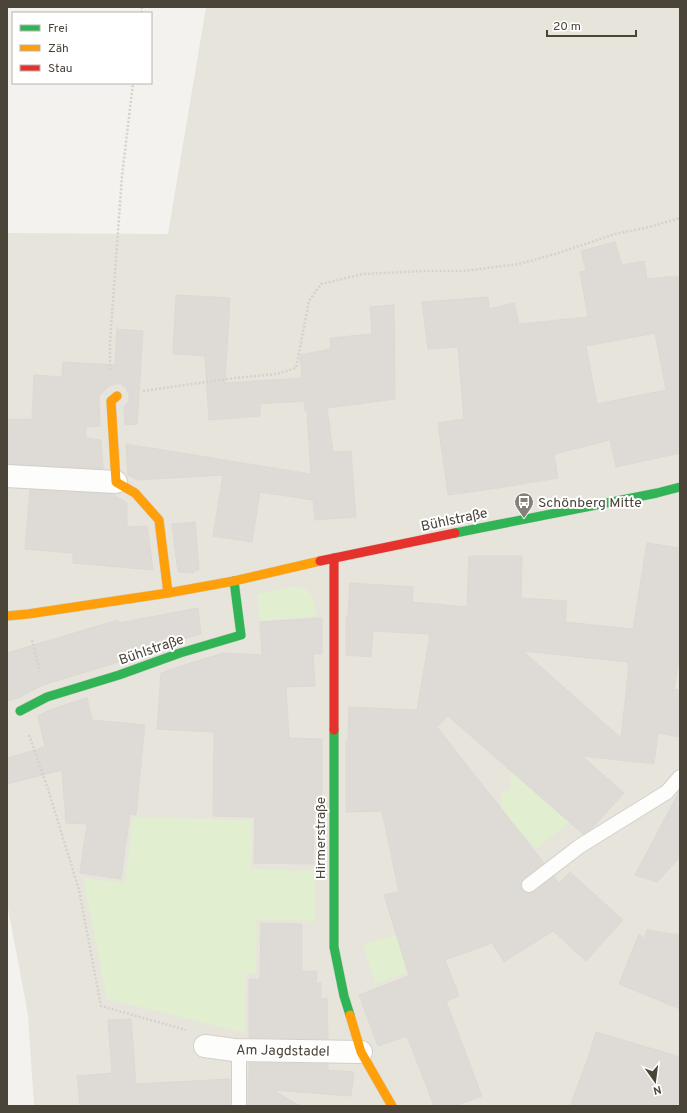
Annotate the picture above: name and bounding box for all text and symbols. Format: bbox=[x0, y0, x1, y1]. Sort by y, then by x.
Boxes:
legend bbox=[12, 12, 152, 84]
scale bar bbox=[547, 12, 636, 38]
text: 20 m bbox=[553, 19, 581, 35]
text: Frei bbox=[48, 21, 68, 37]
text: Zäh bbox=[48, 41, 69, 57]
text: Stau bbox=[48, 61, 73, 77]
bus stop icon: Schönberg Mitte bbox=[513, 491, 535, 519]
place label: Schönberg Mitte bbox=[538, 495, 642, 512]
street label: Bühlstraße bbox=[419, 505, 489, 536]
street label: Bühlstraße bbox=[117, 631, 186, 669]
street label: Hirmerstraße bbox=[313, 797, 330, 879]
street label: Am Jagdstadel bbox=[236, 1042, 330, 1061]
north arrow bbox=[635, 1061, 675, 1101]
text: N bbox=[652, 1082, 663, 1097]

